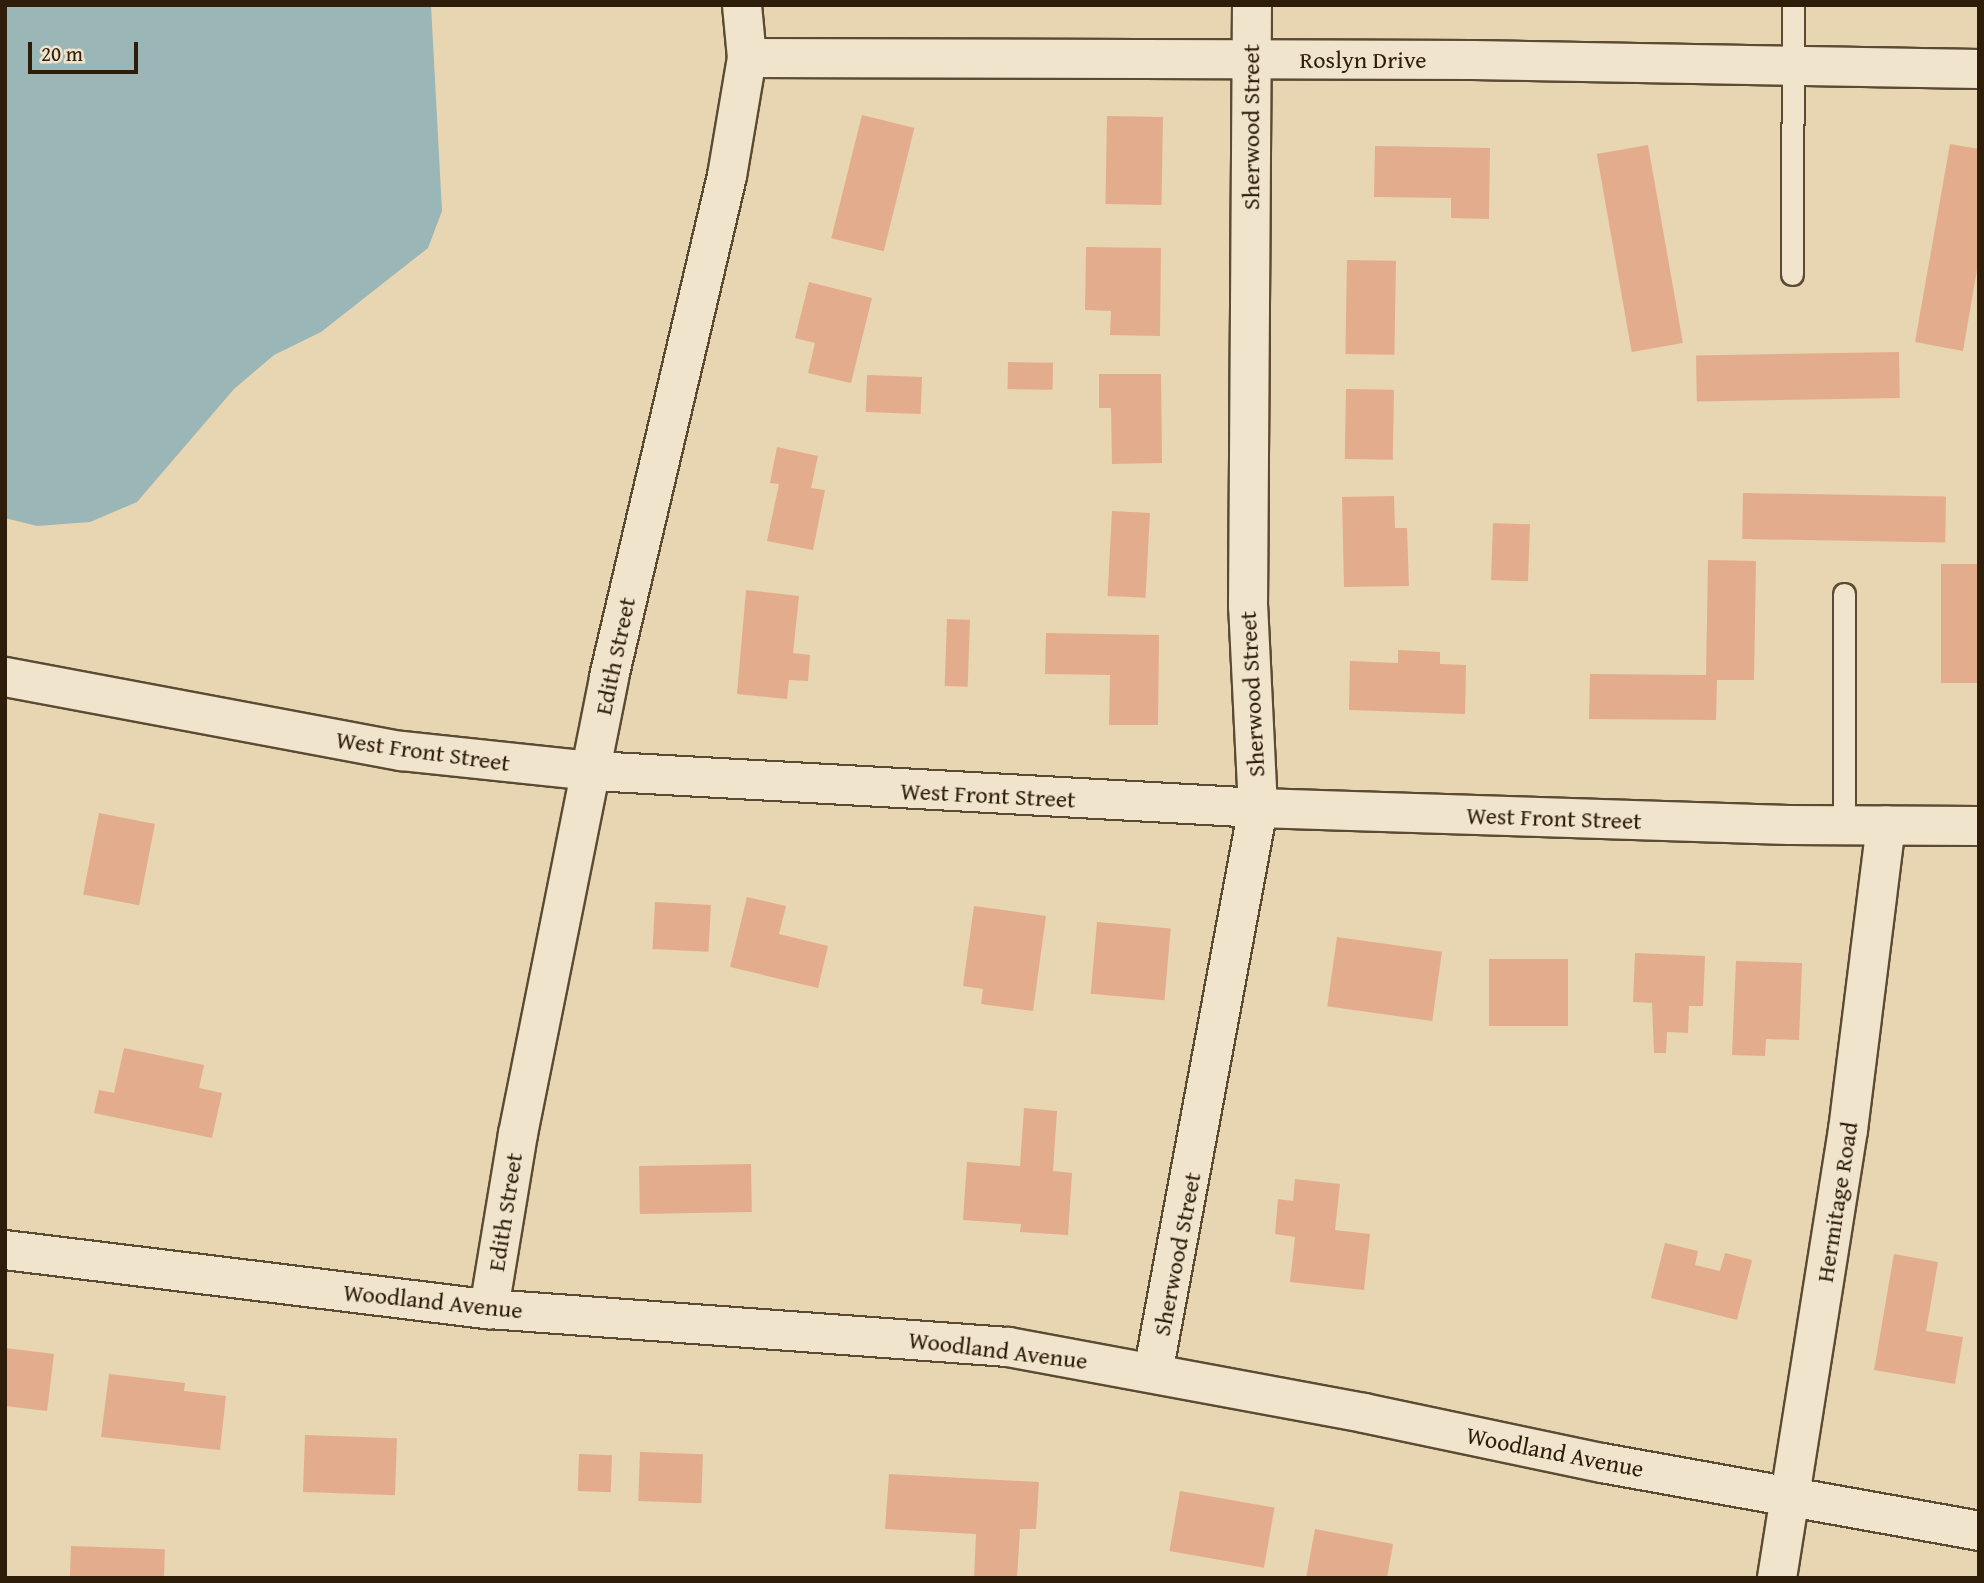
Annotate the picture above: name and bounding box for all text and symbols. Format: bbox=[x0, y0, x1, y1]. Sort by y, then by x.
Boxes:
scale bar bbox=[32, 28, 142, 72]
text: 20 m bbox=[41, 38, 83, 69]
street label: Sherwood Street bbox=[1237, 44, 1265, 210]
street label: Roslyn Drive bbox=[1300, 46, 1426, 74]
street label: Edith Street bbox=[588, 594, 642, 718]
street label: Sherwood Street bbox=[1233, 610, 1271, 778]
street label: West Front Street bbox=[334, 725, 512, 777]
street label: West Front Street bbox=[900, 776, 1076, 814]
street label: West Front Street bbox=[1466, 801, 1642, 835]
street label: Hermitage Road bbox=[1810, 1120, 1864, 1284]
street label: Edith Street bbox=[481, 1151, 529, 1273]
street label: Sherwood Street bbox=[1147, 1170, 1207, 1338]
street label: Woodland Avenue bbox=[342, 1277, 524, 1325]
street label: Woodland Avenue bbox=[907, 1325, 1089, 1375]
street label: Woodland Avenue bbox=[1464, 1421, 1646, 1483]

